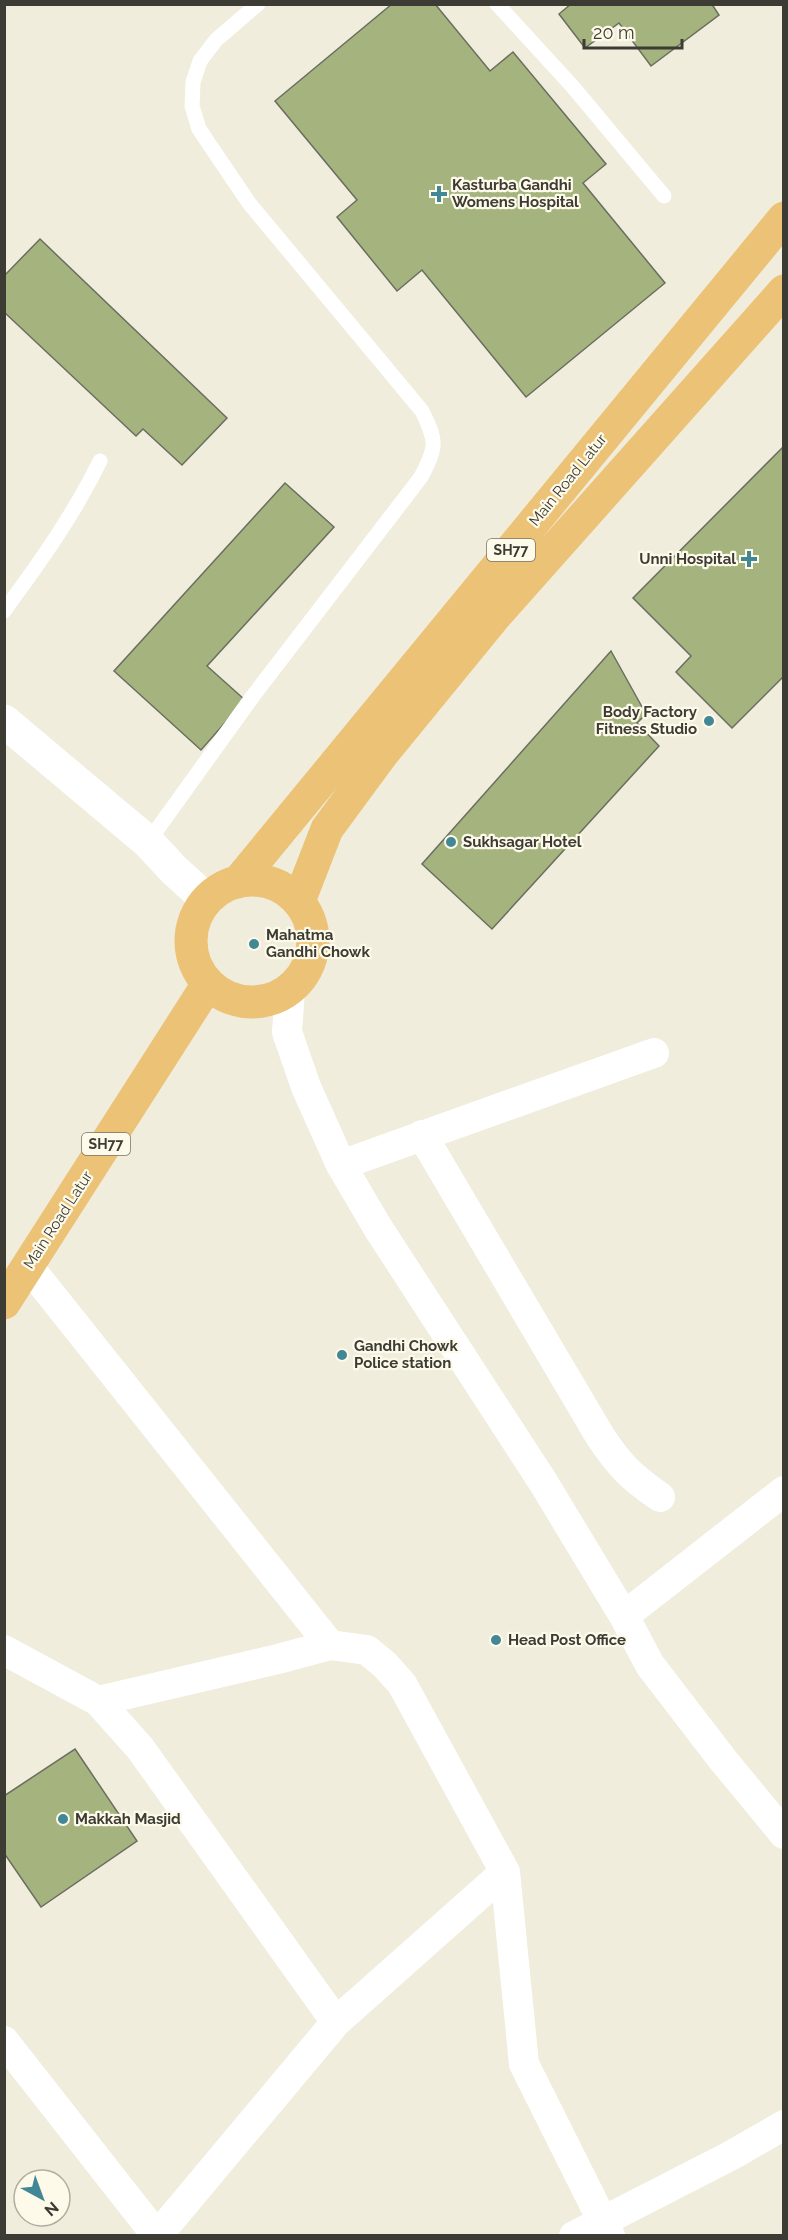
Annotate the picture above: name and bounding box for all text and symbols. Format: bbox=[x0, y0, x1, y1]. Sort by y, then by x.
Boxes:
scale bar bbox=[584, 12, 682, 50]
text: 20 m bbox=[593, 22, 635, 43]
place label: Kasturba Gandhi Womens Hospital bbox=[452, 176, 579, 211]
marker: Kasturba Gandhi Womens Hospital bbox=[430, 185, 448, 203]
street label: Main Road Latur bbox=[525, 430, 611, 530]
road number: SH77 bbox=[487, 539, 535, 561]
place label: Unni Hospital bbox=[639, 550, 736, 568]
marker: Unni Hospital bbox=[740, 550, 758, 568]
place label: Body Factory Fitness Studio bbox=[596, 703, 698, 738]
marker: Body Factory Fitness Studio bbox=[702, 714, 716, 728]
place label: Sukhsagar Hotel bbox=[463, 833, 582, 851]
marker: Sukhsagar Hotel bbox=[444, 835, 458, 849]
place label: Mahatma Gandhi Chowk bbox=[266, 926, 370, 961]
marker: Mahatma Gandhi Chowk bbox=[247, 937, 261, 951]
road number: SH77 bbox=[82, 1133, 130, 1155]
street label: Main Road Latur bbox=[20, 1167, 97, 1272]
place label: Gandhi Chowk Police station bbox=[354, 1337, 458, 1372]
marker: Gandhi Chowk Police station bbox=[335, 1348, 349, 1362]
place label: Head Post Office bbox=[508, 1631, 626, 1649]
marker: Head Post Office bbox=[489, 1633, 503, 1647]
place label: Makkah Masjid bbox=[75, 1810, 181, 1828]
marker: Makkah Masjid bbox=[56, 1812, 70, 1826]
north arrow bbox=[12, 2168, 72, 2228]
text: N bbox=[41, 2198, 62, 2220]

